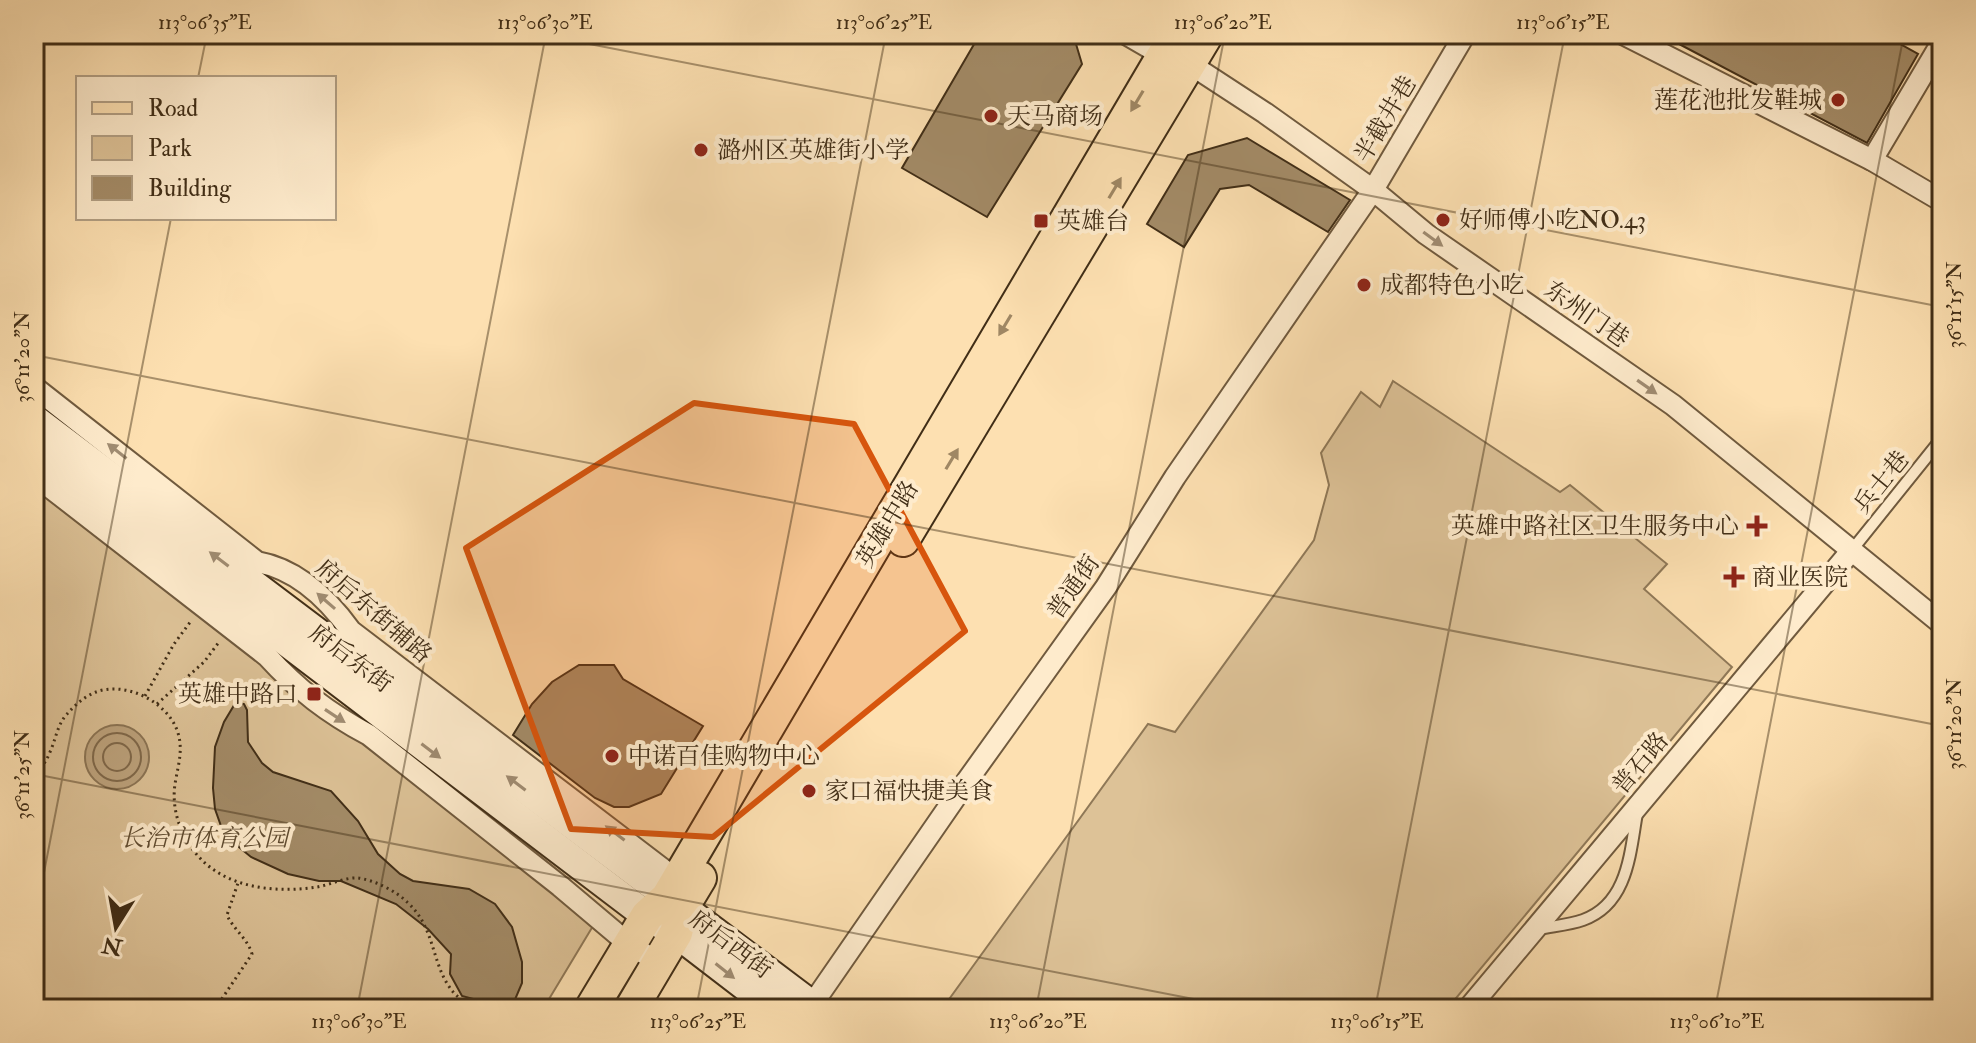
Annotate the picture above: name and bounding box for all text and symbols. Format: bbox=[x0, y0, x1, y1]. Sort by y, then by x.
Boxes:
text: 113°06'35"E bbox=[158, 10, 252, 35]
text: 113°06'30"E bbox=[497, 10, 593, 35]
text: 113°06'25"E bbox=[836, 10, 932, 35]
text: 113°06'20"E bbox=[1174, 10, 1272, 35]
text: 113°06'15"E bbox=[1516, 10, 1610, 35]
street label: 半截井巷 bbox=[1347, 70, 1423, 168]
legend bbox=[76, 76, 336, 220]
place label: 莲花池批发鞋城 bbox=[1654, 85, 1822, 116]
one-way arrow bbox=[1130, 90, 1144, 113]
marker: 莲花池批发鞋城 bbox=[1829, 91, 1847, 109]
text: Road bbox=[148, 93, 198, 124]
place label: 天马商场 bbox=[1007, 101, 1103, 132]
marker: 天马商场 bbox=[982, 107, 1000, 125]
text: Park bbox=[148, 133, 192, 164]
place label: 潞州区英雄街小学 bbox=[717, 135, 909, 166]
marker: 潞州区英雄街小学 bbox=[692, 141, 710, 159]
text: Building bbox=[148, 173, 232, 204]
one-way arrow bbox=[1108, 177, 1122, 199]
place label: 好师傅小吃NO.43 bbox=[1459, 205, 1646, 236]
place label: 英雄台 bbox=[1057, 206, 1129, 237]
marker: 好师傅小吃NO.43 bbox=[1434, 211, 1452, 229]
marker: 英雄台 bbox=[1032, 212, 1050, 230]
one-way arrow bbox=[1423, 231, 1444, 246]
text: 36°11'15"N bbox=[1942, 262, 1967, 348]
place label: 成都特色小吃 bbox=[1380, 270, 1524, 301]
street label: 东州门巷 bbox=[1539, 274, 1635, 355]
marker: 成都特色小吃 bbox=[1355, 276, 1373, 294]
text: 36°11'20"N bbox=[10, 311, 35, 403]
one-way arrow bbox=[998, 314, 1012, 336]
one-way arrow bbox=[1636, 379, 1657, 394]
one-way arrow bbox=[106, 443, 127, 460]
street label: 兵士巷 bbox=[1847, 445, 1916, 520]
one-way arrow bbox=[945, 448, 959, 470]
street label: 英雄中路 bbox=[849, 475, 925, 573]
place label: 英雄中路社区卫生服务中心 bbox=[1451, 511, 1739, 542]
marker: 英雄中路社区卫生服务中心 bbox=[1746, 515, 1768, 537]
street label: 普通街 bbox=[1040, 549, 1107, 626]
one-way arrow bbox=[209, 551, 229, 567]
street label: 府后东街辅路 bbox=[310, 553, 438, 669]
place label: 商业医院 bbox=[1752, 562, 1848, 593]
marker: 商业医院 bbox=[1723, 566, 1745, 588]
one-way arrow bbox=[316, 593, 336, 610]
street label: 府后东街 bbox=[304, 618, 398, 698]
text: 36°11'20"N bbox=[1942, 678, 1967, 770]
place label: 英雄中路口 bbox=[178, 679, 298, 710]
marker: 英雄中路口 bbox=[305, 685, 323, 703]
one-way arrow bbox=[324, 708, 346, 722]
street label: 普石路 bbox=[1605, 726, 1675, 801]
text: 36°11'25"N bbox=[10, 730, 35, 820]
place label: 中诺百佳购物中心 bbox=[628, 741, 820, 772]
one-way arrow bbox=[420, 743, 441, 759]
marker: 中诺百佳购物中心 bbox=[603, 747, 621, 765]
one-way arrow bbox=[506, 776, 526, 792]
place label: 家口福快捷美食 bbox=[825, 776, 993, 807]
marker: 家口福快捷美食 bbox=[800, 782, 818, 800]
park label: 长治市体育公园 bbox=[120, 823, 292, 854]
one-way arrow bbox=[605, 826, 625, 842]
north arrow bbox=[76, 887, 156, 967]
street label: 府后西街 bbox=[683, 903, 778, 986]
text: N bbox=[100, 930, 126, 961]
one-way arrow bbox=[715, 962, 735, 978]
text: 113°06'30"E bbox=[311, 1009, 407, 1034]
text: 113°06'25"E bbox=[650, 1009, 746, 1034]
text: 113°06'20"E bbox=[989, 1009, 1087, 1034]
text: 113°06'15"E bbox=[1330, 1009, 1424, 1034]
text: 113°06'10"E bbox=[1670, 1009, 1764, 1034]

